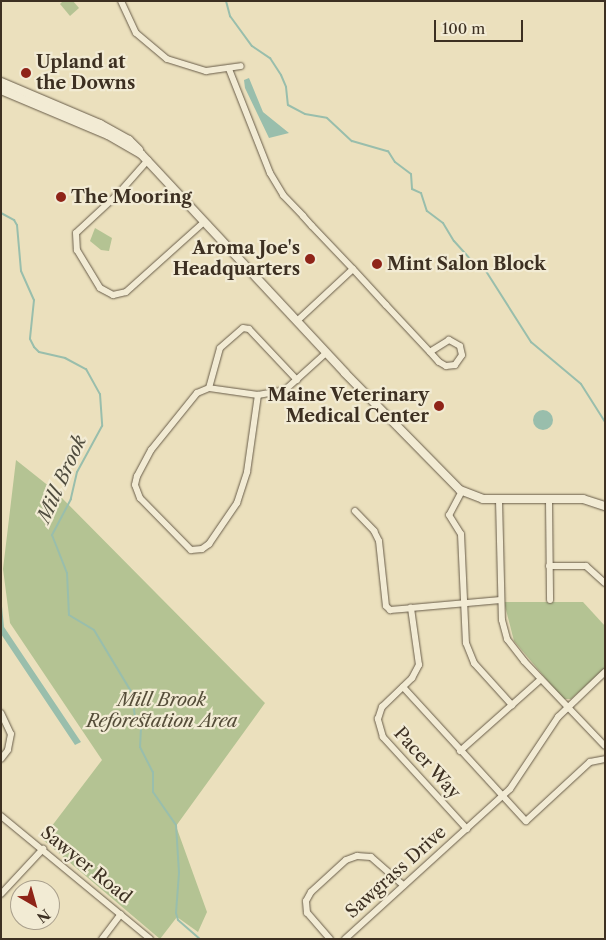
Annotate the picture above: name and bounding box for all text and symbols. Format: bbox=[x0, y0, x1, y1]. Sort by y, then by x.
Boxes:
scale bar bbox=[436, 10, 525, 42]
text: 100 m bbox=[442, 19, 485, 38]
place label: Upland at the Downs bbox=[36, 52, 135, 94]
marker: Upland at the Downs bbox=[20, 67, 32, 79]
place label: The Mooring bbox=[71, 186, 192, 208]
marker: The Mooring bbox=[55, 191, 67, 203]
place label: Aroma Joe's Headquarters bbox=[173, 238, 300, 280]
marker: Aroma Joe's Headquarters bbox=[304, 253, 316, 265]
place label: Mint Salon Block bbox=[387, 253, 546, 275]
marker: Mint Salon Block bbox=[371, 258, 383, 270]
place label: Maine Veterinary Medical Center bbox=[267, 385, 429, 428]
marker: Maine Veterinary Medical Center bbox=[433, 400, 445, 412]
water label: Mill Brook bbox=[33, 432, 91, 526]
park label: Mill Brook Reforestation Area bbox=[87, 690, 237, 732]
street label: Pacer Way bbox=[389, 722, 465, 804]
street label: Sawgrass Drive bbox=[341, 821, 451, 923]
street label: Sawyer Road bbox=[36, 822, 136, 908]
north arrow bbox=[10, 880, 60, 930]
text: N bbox=[33, 905, 54, 927]

